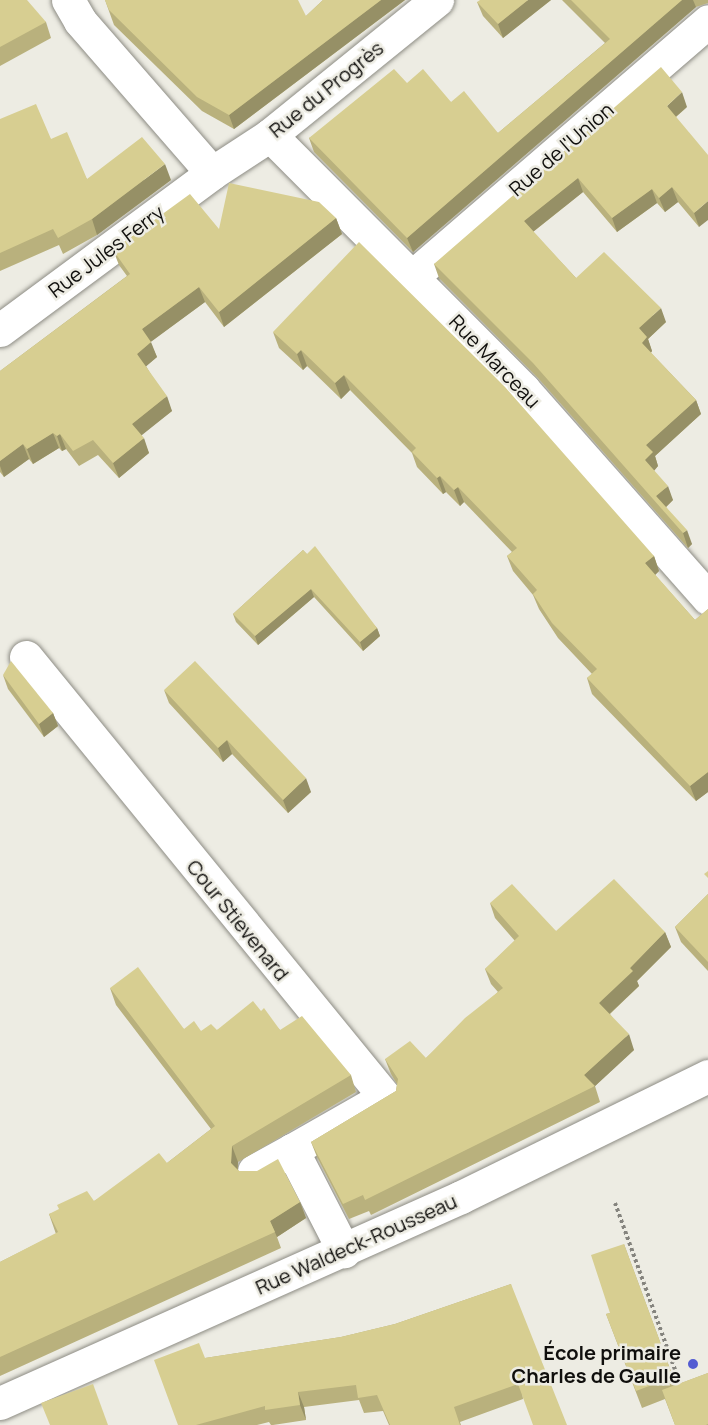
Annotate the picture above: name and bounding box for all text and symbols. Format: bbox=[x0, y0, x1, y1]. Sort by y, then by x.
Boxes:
street label: Rue du Progrès bbox=[264, 36, 388, 142]
street label: Rue de l'Union bbox=[504, 97, 618, 201]
street label: Rue Jules Ferry bbox=[43, 200, 169, 302]
street label: Rue Marceau bbox=[445, 309, 545, 413]
street label: Cour Stievenard bbox=[182, 855, 294, 985]
street label: Rue Waldeck-Rousseau bbox=[252, 1189, 460, 1299]
place label: École primaire Charles de Gaulle bbox=[511, 1340, 681, 1387]
marker: École primaire Charles de Gaulle bbox=[686, 1357, 700, 1371]

